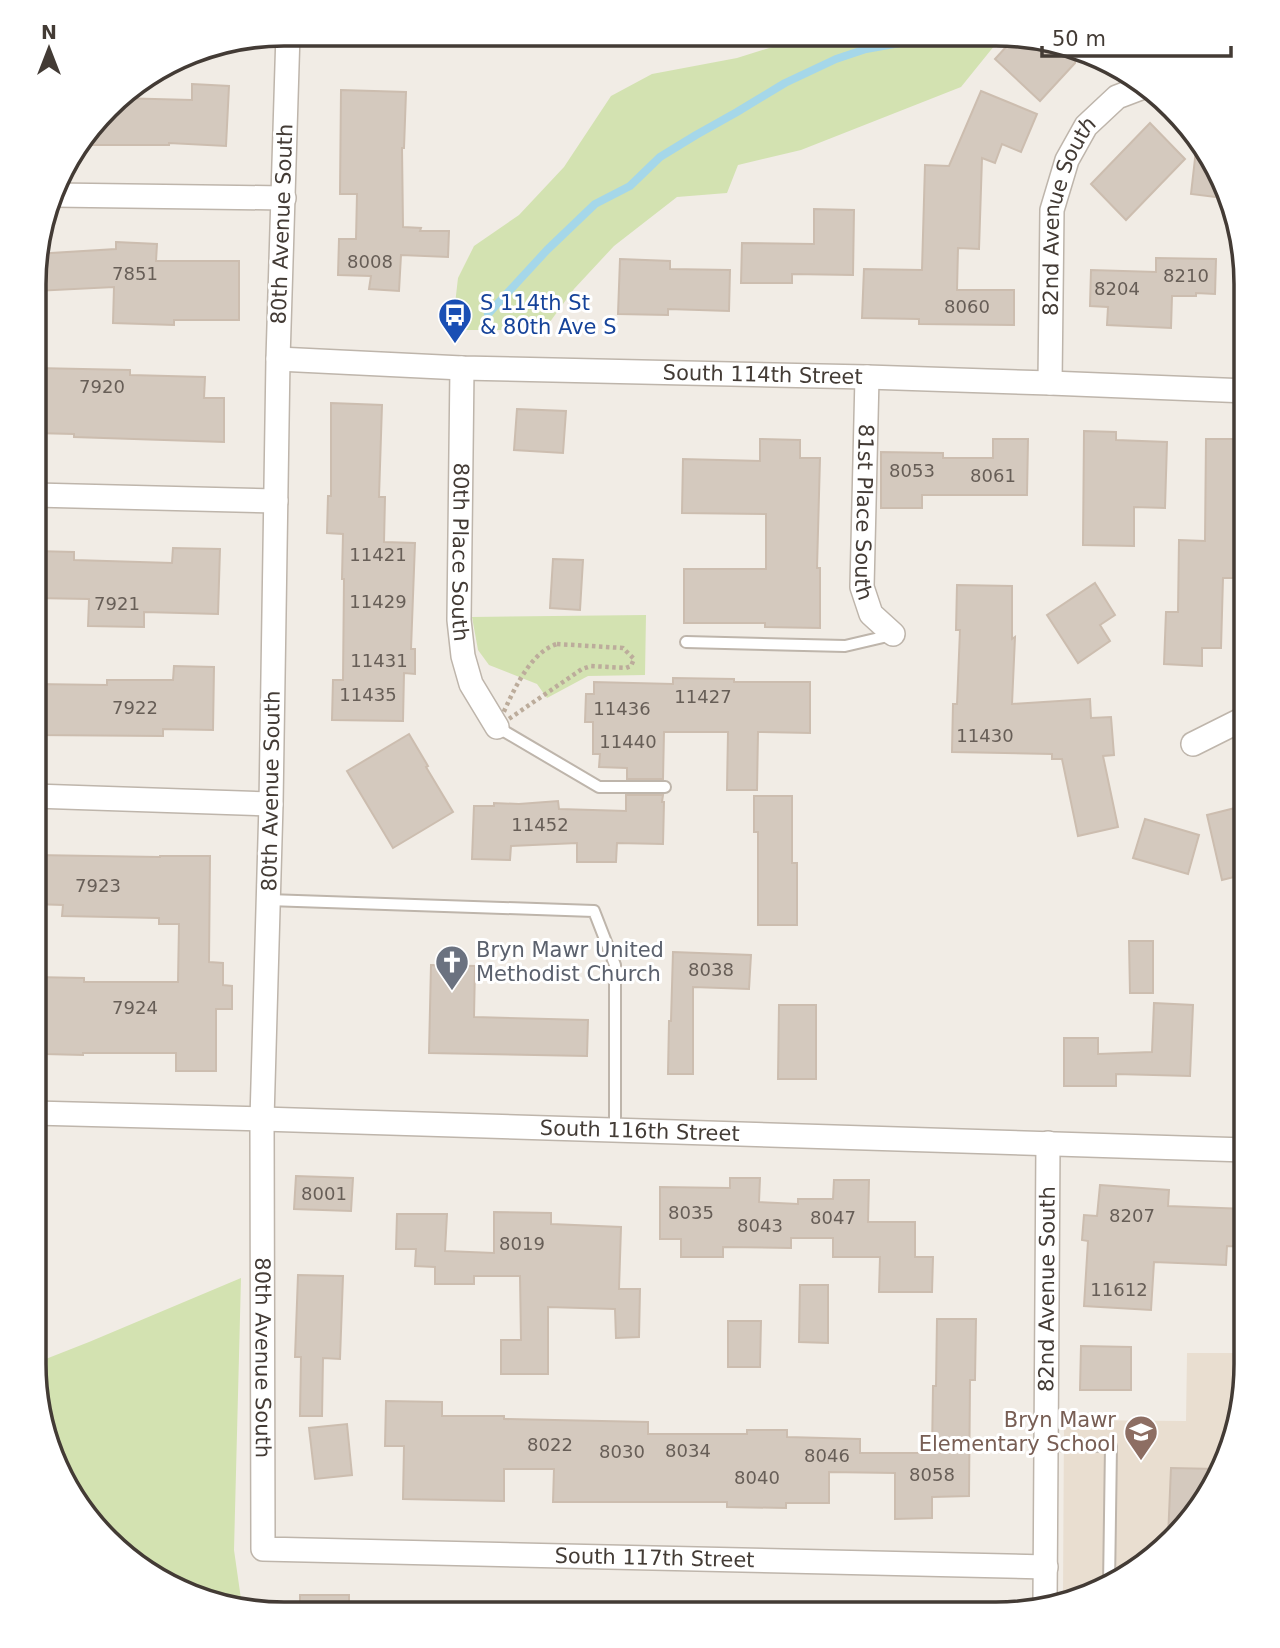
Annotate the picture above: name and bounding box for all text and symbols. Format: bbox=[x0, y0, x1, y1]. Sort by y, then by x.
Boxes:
north arrow bbox=[14, 14, 84, 84]
scale bar bbox=[1042, 14, 1231, 58]
text: N bbox=[41, 21, 57, 43]
text: 50 m bbox=[1052, 27, 1106, 51]
street label: 82nd Avenue South bbox=[1039, 111, 1101, 316]
street label: 80th Avenue South bbox=[267, 123, 297, 325]
house number: 8008 bbox=[347, 251, 393, 272]
house number: 7851 bbox=[112, 263, 158, 284]
house number: 8210 bbox=[1163, 265, 1209, 286]
house number: 8204 bbox=[1094, 278, 1140, 299]
place label: S 114th St & 80th Ave S bbox=[480, 291, 616, 339]
bus stop icon: S 114th St & 80th Ave S bbox=[436, 296, 474, 345]
house number: 8060 bbox=[944, 296, 990, 317]
street label: South 114th Street bbox=[662, 360, 863, 389]
house number: 7920 bbox=[79, 376, 125, 397]
street label: 81st Place South bbox=[850, 424, 878, 603]
house number: 8053 bbox=[889, 460, 935, 481]
street label: 80th Place South bbox=[447, 463, 473, 642]
house number: 8061 bbox=[970, 465, 1016, 486]
house number: 11421 bbox=[349, 544, 407, 565]
house number: 11429 bbox=[349, 591, 407, 612]
house number: 7921 bbox=[94, 593, 140, 614]
house number: 11431 bbox=[350, 650, 408, 671]
house number: 11435 bbox=[339, 684, 397, 705]
house number: 11427 bbox=[674, 686, 732, 707]
street label: 80th Avenue South bbox=[257, 690, 285, 892]
house number: 7922 bbox=[112, 697, 158, 718]
house number: 11436 bbox=[593, 698, 651, 719]
house number: 11430 bbox=[956, 725, 1014, 746]
house number: 11440 bbox=[599, 731, 657, 752]
house number: 11452 bbox=[511, 814, 569, 835]
house number: 7923 bbox=[75, 875, 121, 896]
place label: Bryn Mawr United Methodist Church bbox=[476, 938, 664, 986]
church icon: Bryn Mawr United Methodist Church bbox=[433, 943, 471, 992]
house number: 8038 bbox=[688, 959, 734, 980]
house number: 7924 bbox=[112, 997, 158, 1018]
street label: South 116th Street bbox=[539, 1116, 740, 1146]
house number: 8001 bbox=[301, 1183, 347, 1204]
street label: 82nd Avenue South bbox=[1034, 1186, 1060, 1392]
house number: 8035 bbox=[668, 1202, 714, 1223]
house number: 8207 bbox=[1109, 1205, 1155, 1226]
house number: 8047 bbox=[810, 1207, 856, 1228]
house number: 8043 bbox=[737, 1215, 783, 1236]
house number: 8019 bbox=[499, 1233, 545, 1254]
street label: 80th Avenue South bbox=[250, 1257, 275, 1458]
house number: 11612 bbox=[1090, 1279, 1148, 1300]
place label: Bryn Mawr Elementary School bbox=[919, 1408, 1116, 1456]
school or university icon: Bryn Mawr Elementary School bbox=[1122, 1413, 1160, 1462]
house number: 8022 bbox=[527, 1434, 573, 1455]
house number: 8034 bbox=[665, 1440, 711, 1461]
house number: 8030 bbox=[599, 1441, 645, 1462]
house number: 8046 bbox=[804, 1445, 850, 1466]
house number: 8058 bbox=[909, 1464, 955, 1485]
house number: 8040 bbox=[734, 1467, 780, 1488]
street label: South 117th Street bbox=[554, 1544, 755, 1572]

